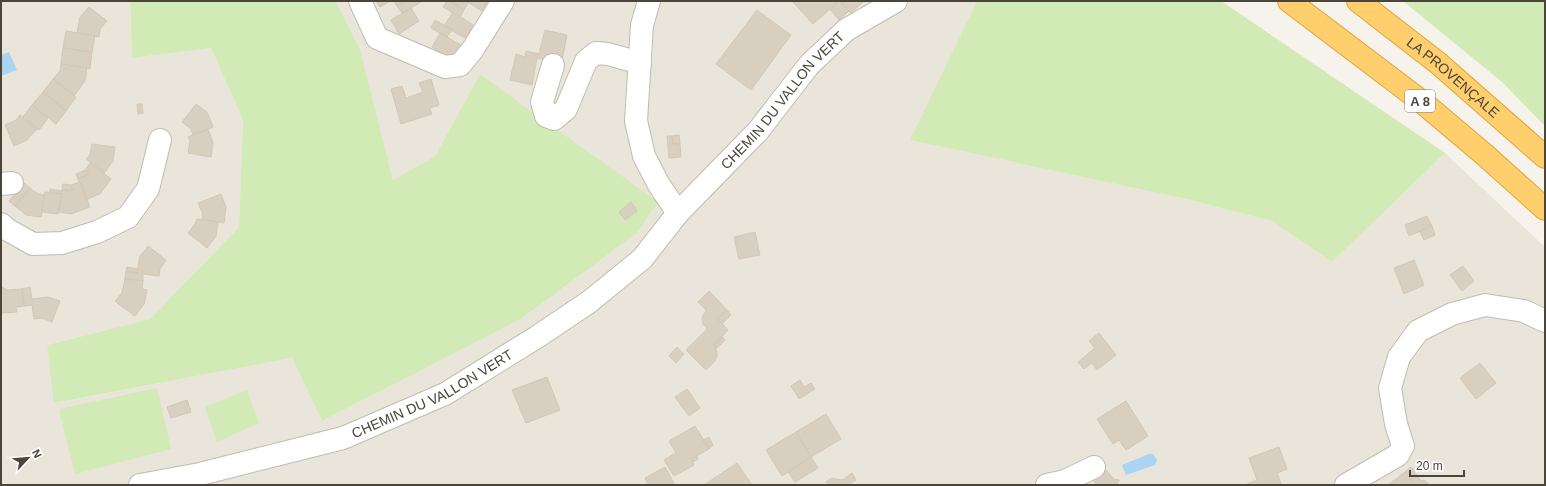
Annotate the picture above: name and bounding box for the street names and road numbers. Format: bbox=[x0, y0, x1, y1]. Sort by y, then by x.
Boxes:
street label: CHEMIN DU VALLON VERT bbox=[717, 28, 848, 172]
street label: LA PROVENÇALE bbox=[1404, 34, 1502, 121]
road number: A 8 bbox=[1405, 90, 1435, 112]
street label: CHEMIN DU VALLON VERT bbox=[349, 346, 516, 441]

